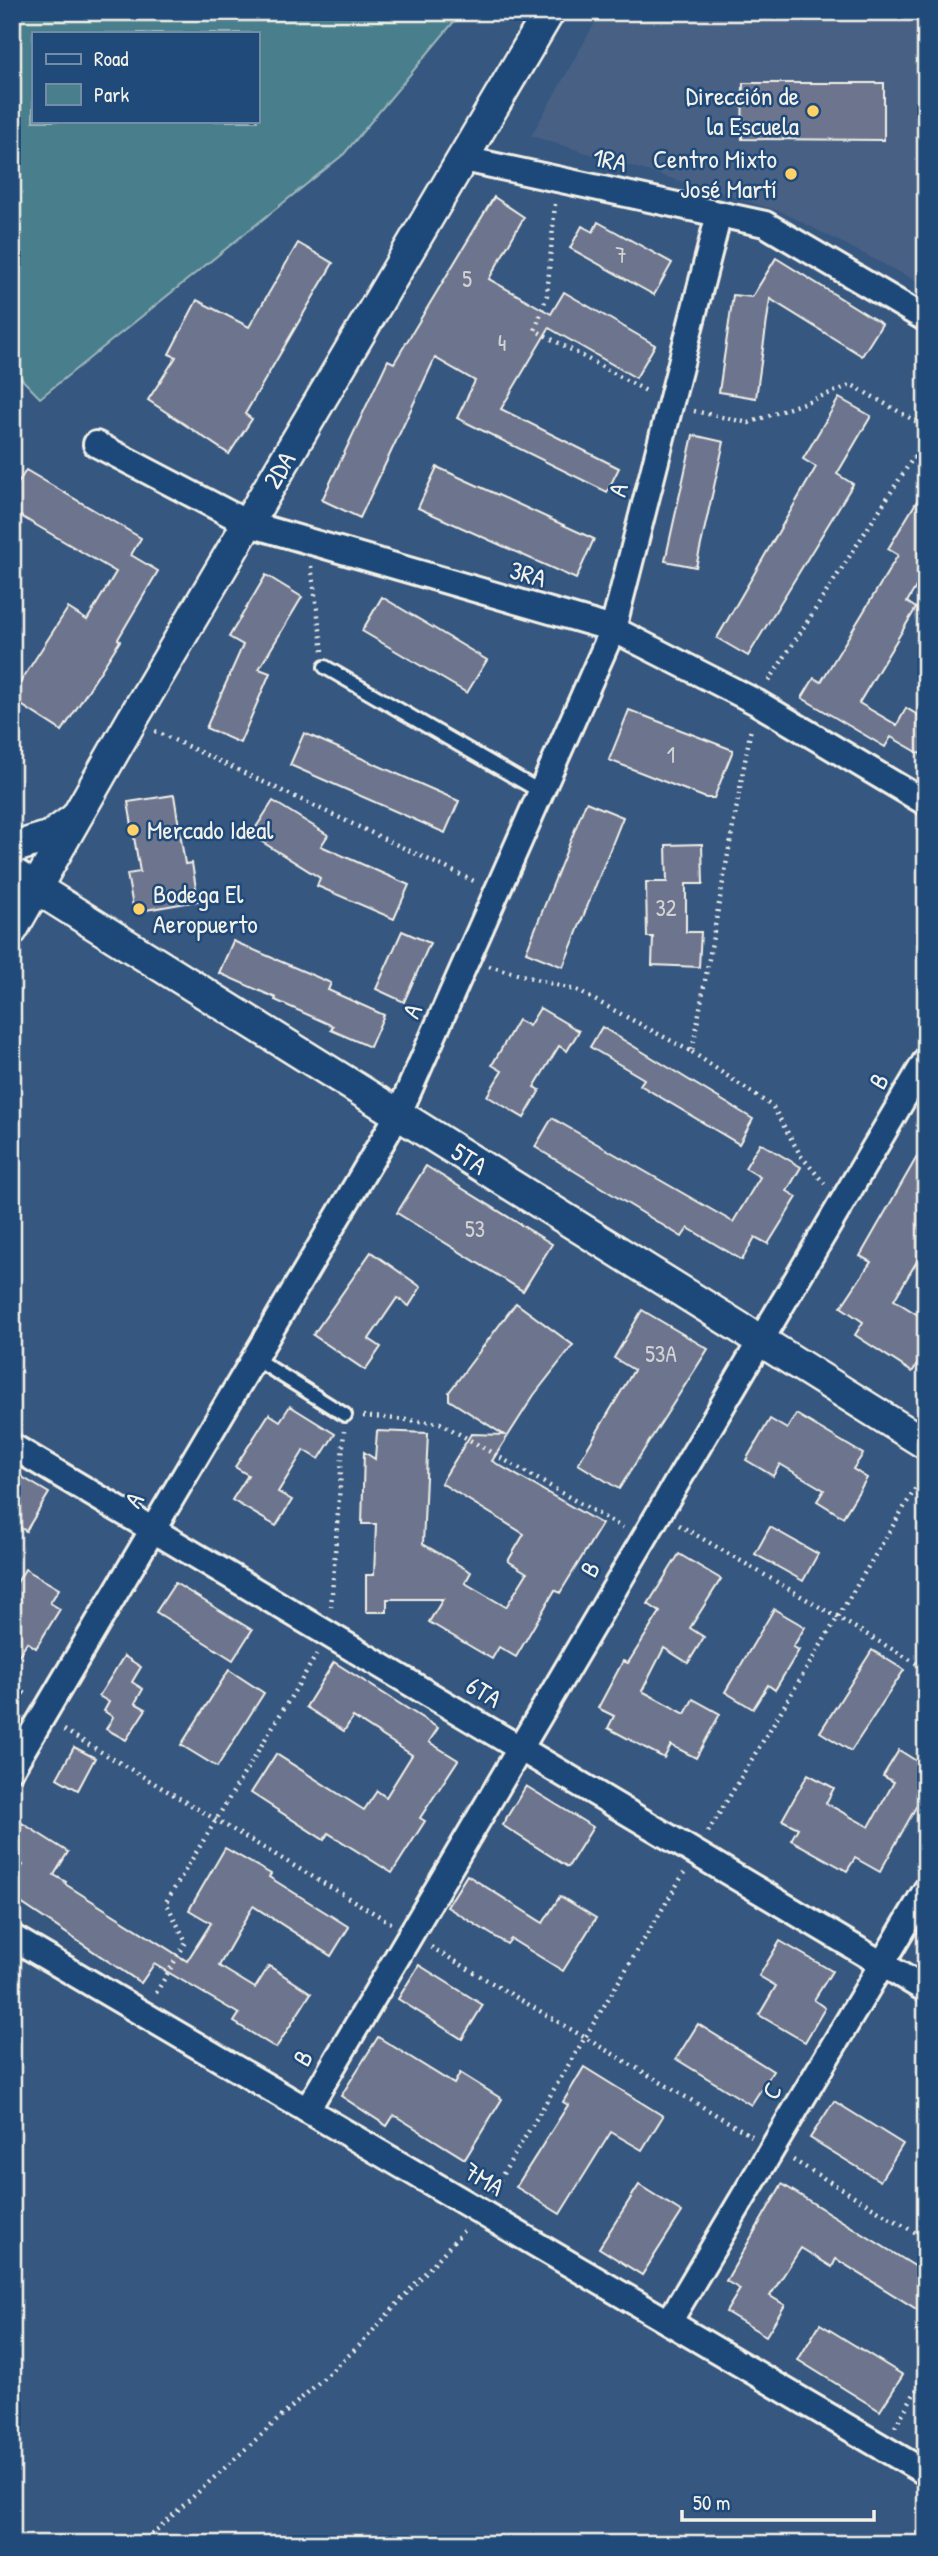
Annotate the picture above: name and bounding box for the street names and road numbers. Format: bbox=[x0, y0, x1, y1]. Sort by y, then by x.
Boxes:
street label: 1RA bbox=[590, 139, 631, 180]
street label: 2DA bbox=[254, 445, 303, 495]
street label: A bbox=[599, 479, 636, 500]
street label: 3RA bbox=[506, 552, 551, 595]
street label: A bbox=[393, 998, 430, 1024]
street label: B bbox=[860, 1066, 897, 1095]
street label: 5TA bbox=[445, 1134, 494, 1183]
street label: A bbox=[115, 1485, 152, 1514]
street label: B bbox=[571, 1554, 608, 1583]
street label: 6TA bbox=[460, 1667, 509, 1716]
street label: B bbox=[284, 2043, 321, 2072]
street label: C bbox=[753, 2076, 790, 2106]
street label: 7MA bbox=[458, 2153, 511, 2204]

